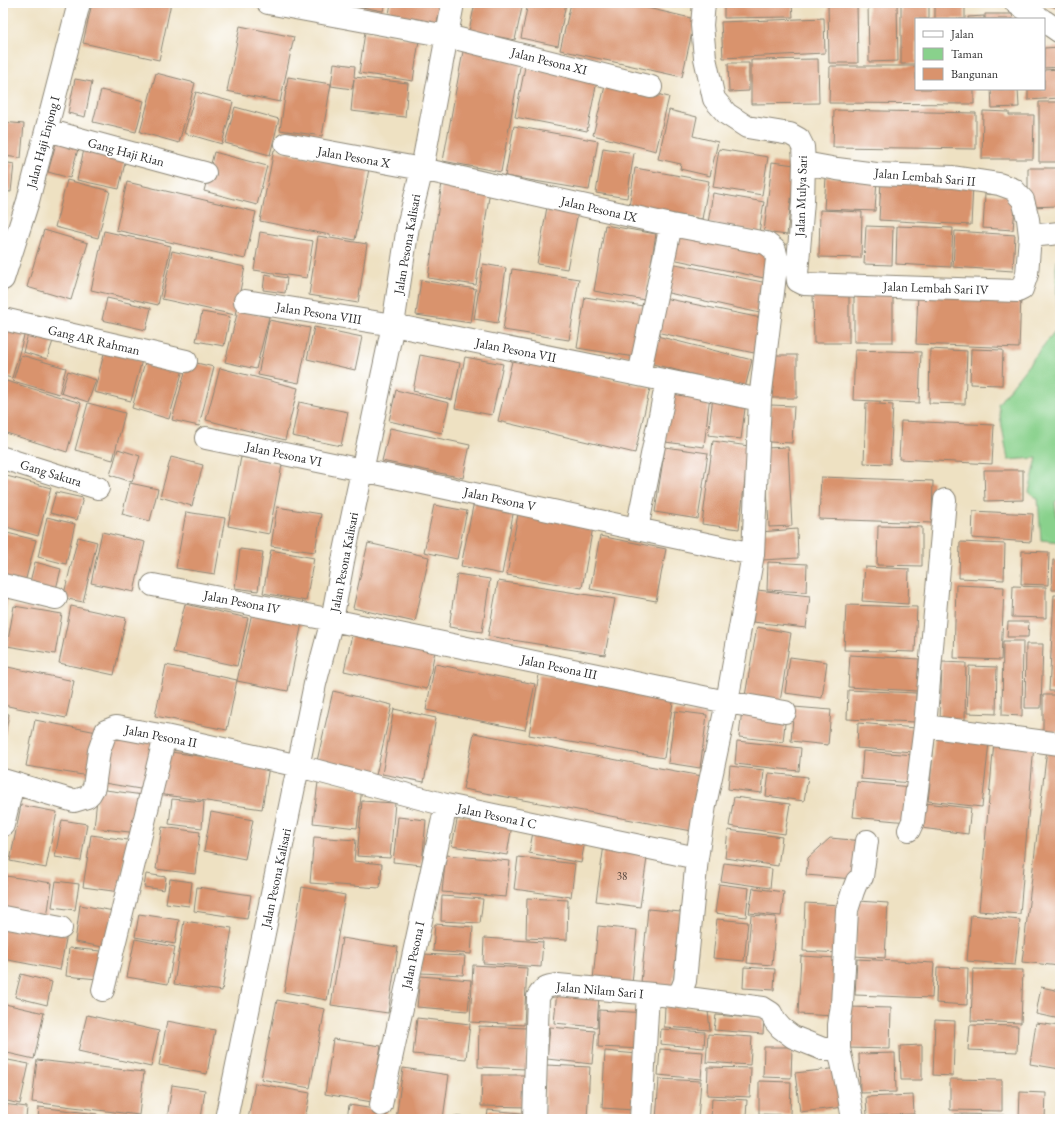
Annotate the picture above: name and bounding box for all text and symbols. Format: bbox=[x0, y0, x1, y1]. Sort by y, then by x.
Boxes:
legend bbox=[915, 18, 1045, 90]
text: Jalan bbox=[950, 26, 975, 42]
street label: Jalan Pesona XI bbox=[508, 43, 589, 79]
text: Taman bbox=[951, 46, 984, 62]
text: Bangunan bbox=[951, 66, 999, 82]
street label: Jalan Haji Enjong I bbox=[22, 93, 64, 191]
street label: Gang Haji Rian bbox=[86, 134, 166, 170]
street label: Jalan Pesona X bbox=[315, 142, 392, 172]
street label: Jalan Mulya Sari bbox=[791, 155, 811, 238]
street label: Jalan Lembah Sari II bbox=[873, 164, 977, 190]
street label: Jalan Pesona IX bbox=[558, 192, 640, 226]
street label: Jalan Pesona Kalisari bbox=[390, 193, 424, 296]
street label: Jalan Lembah Sari IV bbox=[882, 278, 989, 298]
street label: Jalan Pesona VIII bbox=[274, 298, 363, 328]
street label: Gang AR Rahman bbox=[46, 321, 142, 359]
street label: Jalan Pesona VII bbox=[473, 334, 558, 366]
street label: Jalan Pesona VI bbox=[243, 437, 324, 470]
street label: Gang Sakura bbox=[18, 456, 85, 491]
street label: Jalan Pesona V bbox=[462, 483, 538, 515]
street label: Jalan Pesona Kalisari bbox=[326, 511, 362, 614]
street label: Jalan Pesona IV bbox=[201, 586, 282, 618]
street label: Jalan Pesona III bbox=[518, 650, 599, 683]
street label: Jalan Pesona II bbox=[123, 720, 199, 751]
street label: Jalan Pesona I C bbox=[455, 799, 538, 833]
street label: Jalan Pesona Kalisari bbox=[257, 827, 295, 930]
house number: 38 bbox=[617, 869, 627, 883]
street label: Jalan Pesona I bbox=[397, 919, 429, 991]
street label: Jalan Nilam Sari I bbox=[555, 978, 645, 1002]

